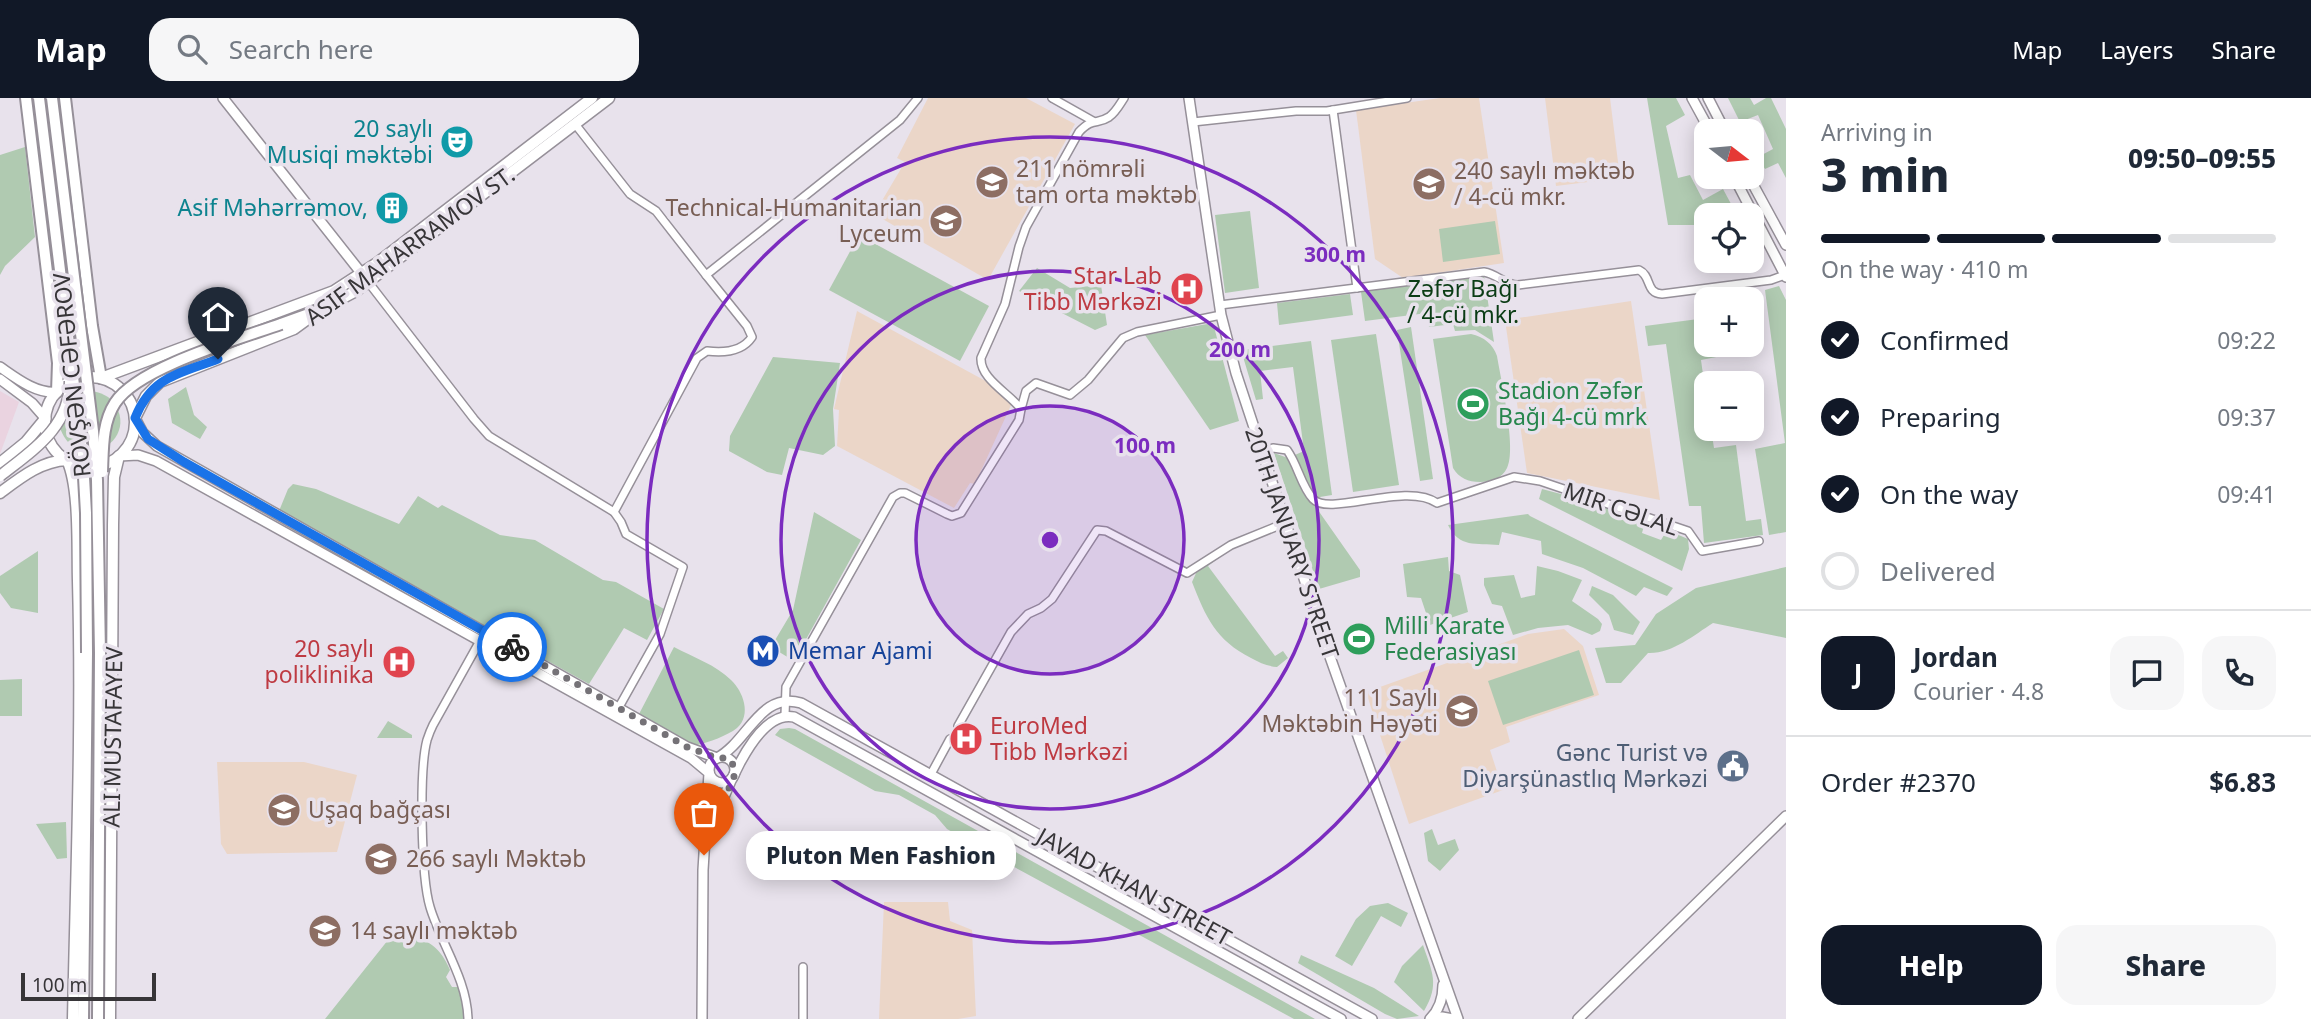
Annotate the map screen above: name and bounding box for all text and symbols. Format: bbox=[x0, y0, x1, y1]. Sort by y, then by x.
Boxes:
search box bbox=[149, 18, 639, 81]
text: Map bbox=[35, 27, 107, 72]
icon: search bbox=[173, 30, 211, 68]
text: Search here bbox=[229, 31, 373, 67]
text: Map bbox=[2012, 33, 2062, 66]
text: Layers bbox=[2100, 33, 2174, 66]
text: Share bbox=[2212, 33, 2276, 66]
place label: 20 saylı Musiqi məktəbi bbox=[267, 112, 433, 170]
text: Arriving in bbox=[1821, 116, 1933, 148]
north arrow bbox=[1694, 119, 1764, 189]
map controls bbox=[1694, 119, 1764, 441]
theatre icon: 20 saylı Musiqi məktəbi bbox=[438, 123, 476, 161]
text: 09:50–09:55 bbox=[2128, 140, 2276, 176]
text: 3 min bbox=[1821, 143, 1950, 205]
place label: 211 nömrəli tam orta məktəb bbox=[1016, 152, 1197, 210]
place label: 240 saylı məktəb / 4-cü mkr. bbox=[1454, 154, 1635, 212]
street label: ASIF MAHARRAMOV ST. bbox=[298, 158, 521, 332]
school or university icon: 211 nömrəli tam orta məktəb bbox=[973, 163, 1011, 201]
school or university icon: 240 saylı məktəb / 4-cü mkr. bbox=[1410, 165, 1448, 203]
building icon: Asif Məhərrəmov, bbox=[373, 189, 411, 227]
place label: Asif Məhərrəmov, bbox=[178, 191, 368, 223]
place label: Technical-Humanitarian Lyceum bbox=[666, 191, 922, 249]
school or university icon: Technical-Humanitarian Lyceum bbox=[927, 202, 965, 240]
button: locate bbox=[1694, 203, 1764, 273]
text: 300 m bbox=[1304, 240, 1366, 268]
text: On the way · 410 m bbox=[1821, 253, 2028, 285]
place label: Star Lab Tibb Mәrkәzi bbox=[1024, 259, 1162, 317]
hospital icon: Star Lab Tibb Mәrkәzi bbox=[1168, 270, 1206, 308]
street label: RÖVŞƏN CƏFƏROV bbox=[44, 271, 98, 479]
park label: Zəfər Bağı / 4-cü mkr. bbox=[1407, 272, 1519, 330]
pin bbox=[188, 287, 248, 359]
button: + bbox=[1694, 287, 1764, 357]
icon: home bbox=[199, 298, 237, 336]
icon: check bbox=[1821, 321, 1859, 359]
text: Confirmed bbox=[1880, 322, 2010, 358]
text: 09:22 bbox=[2217, 324, 2276, 356]
text: 200 m bbox=[1209, 335, 1271, 363]
button: − bbox=[1694, 371, 1764, 441]
place label: Stadion Zəfər Bağı 4-cü mrk bbox=[1498, 374, 1648, 432]
sports icon: Stadion Zəfər Bağı 4-cü mrk bbox=[1454, 385, 1492, 423]
icon: check bbox=[1821, 398, 1859, 436]
text: Preparing bbox=[1880, 399, 2001, 435]
text: 09:37 bbox=[2217, 401, 2276, 433]
street label: 20TH JANUARY STREET bbox=[1238, 422, 1348, 663]
text: 100 m bbox=[1114, 431, 1176, 459]
street label: MIR CƏLAL bbox=[1560, 474, 1683, 543]
icon: check bbox=[1821, 475, 1859, 513]
text: On the way bbox=[1880, 476, 2018, 512]
text: 09:41 bbox=[2217, 478, 2276, 510]
centre of rings bbox=[1038, 528, 1062, 552]
text: Delivered bbox=[1880, 553, 1996, 589]
place label: Milli Karate Federasiyası bbox=[1384, 609, 1517, 667]
courier bbox=[477, 612, 547, 682]
sports icon: Milli Karate Federasiyası bbox=[1340, 620, 1378, 658]
icon: bike bbox=[493, 628, 531, 666]
place label: 20 saylı poliklinika bbox=[265, 632, 374, 690]
metro station icon: Memar Ajami bbox=[744, 632, 782, 670]
place label: Memar Ajami bbox=[788, 634, 933, 666]
button: chat bbox=[2110, 636, 2184, 710]
button: phone bbox=[2202, 636, 2276, 710]
text: Jordan bbox=[1913, 639, 1998, 675]
hospital icon: 20 saylı poliklinika bbox=[380, 643, 418, 681]
street label: ALI MUSTAFAYEV bbox=[94, 646, 130, 828]
text: J bbox=[1854, 655, 1862, 691]
text: Courier · 4.8 bbox=[1913, 675, 2044, 707]
place label: 111 Saylı Məktəbin Həyəti bbox=[1261, 681, 1438, 739]
school or university icon: 111 Saylı Məktəbin Həyəti bbox=[1443, 692, 1481, 730]
place label: EuroMed Tibb Mərkəzi bbox=[990, 709, 1128, 767]
hospital icon: EuroMed Tibb Mərkəzi bbox=[947, 720, 985, 758]
place label: Gənc Turist və Diyarşünastlıq Mərkəzi bbox=[1462, 736, 1708, 794]
public building icon: Gənc Turist və Diyarşünastlıq Mərkəzi bbox=[1714, 747, 1752, 785]
text: Order #2370 bbox=[1821, 764, 1976, 800]
text: $6.83 bbox=[2209, 764, 2276, 800]
pin bbox=[674, 783, 734, 855]
school or university icon: Uşaq bağçası bbox=[265, 791, 303, 829]
place label: Uşaq bağçası bbox=[308, 793, 451, 825]
icon: bag bbox=[685, 794, 723, 832]
street label: JAVAD KHAN STREET bbox=[1030, 818, 1238, 953]
callout: Pluton Men Fashion bbox=[746, 830, 1015, 880]
text: Pluton Men Fashion bbox=[766, 839, 996, 871]
school or university icon: 266 saylı Məktəb bbox=[362, 840, 400, 878]
place label: 266 saylı Məktəb bbox=[406, 842, 586, 874]
school or university icon: 14 saylı məktəb bbox=[306, 912, 344, 950]
place label: 14 saylı məktəb bbox=[350, 914, 518, 946]
button: Help bbox=[1821, 925, 2042, 1005]
button: Share bbox=[2056, 925, 2276, 1005]
scale bar bbox=[21, 970, 156, 1002]
text: 100 m bbox=[32, 972, 87, 998]

